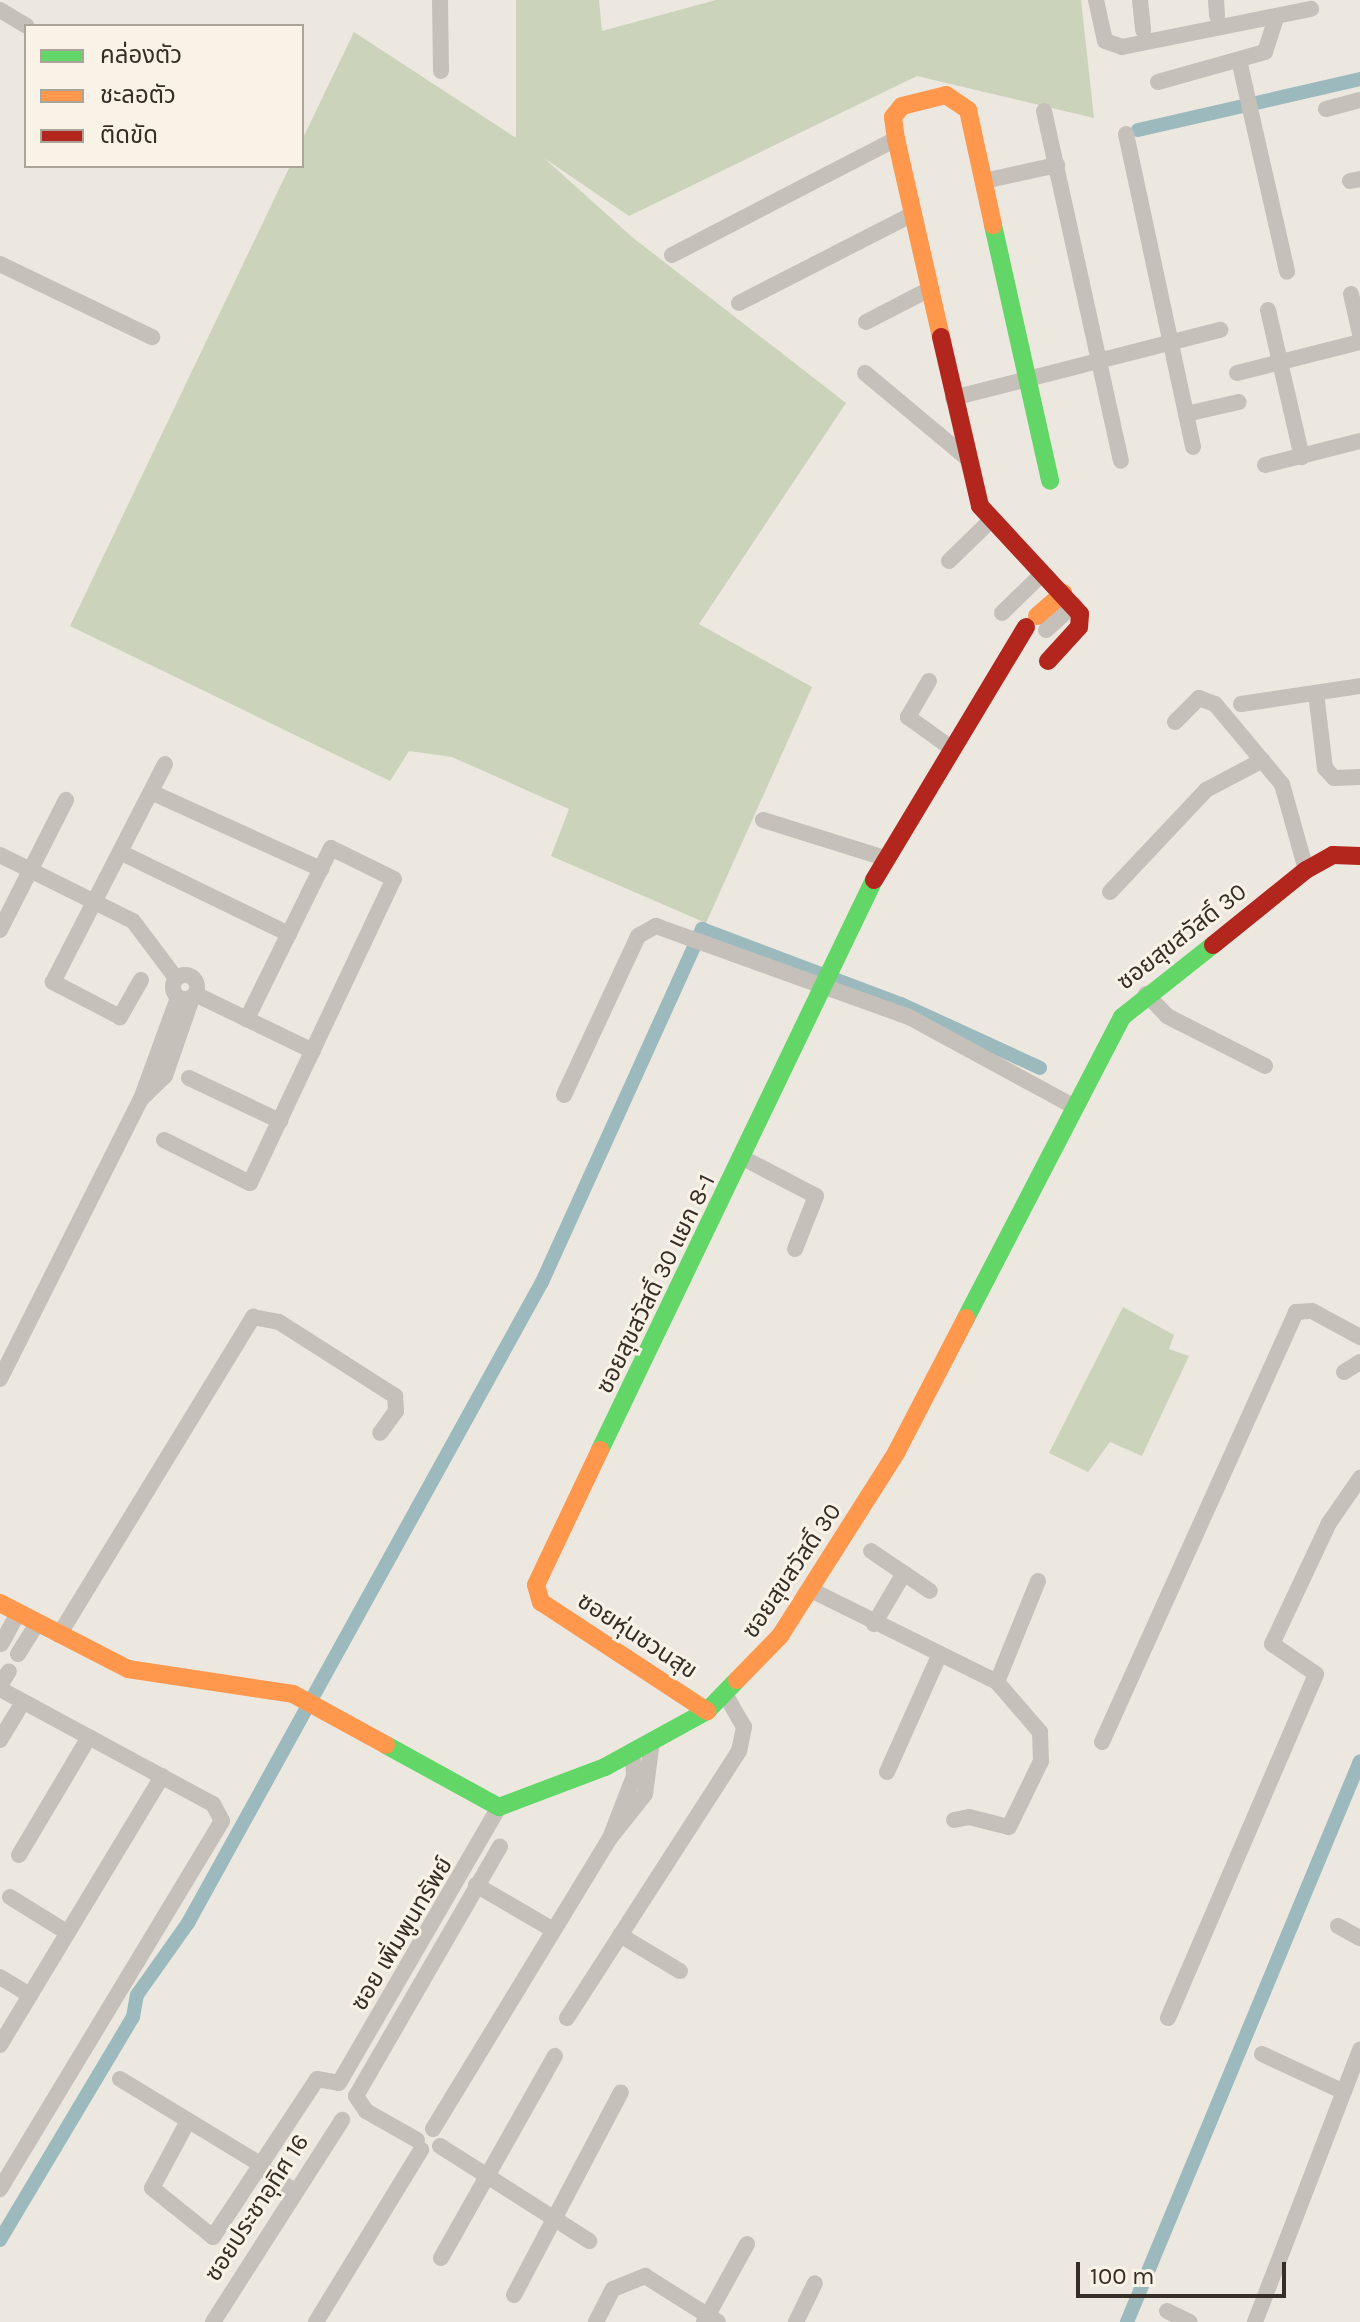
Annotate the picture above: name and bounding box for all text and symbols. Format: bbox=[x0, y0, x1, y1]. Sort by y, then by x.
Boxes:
legend bbox=[24, 24, 304, 168]
text: คล่องตัว bbox=[100, 41, 182, 69]
text: ชะลอตัว bbox=[100, 81, 176, 109]
text: ติดขัด bbox=[100, 121, 158, 149]
street label: ซอยสุขสวัสดิ์ 30 bbox=[1112, 878, 1252, 996]
street label: ซอยสุขสวัสดิ์ 30 แยก 8-1 bbox=[590, 1170, 722, 1398]
street label: ซอยสุขสวัสดิ์ 30 bbox=[736, 1498, 848, 1644]
street label: ซอยหุ่นชวนสุข bbox=[572, 1587, 702, 1685]
street label: ซอย เพิ่มพูนทรัพย์ bbox=[345, 1852, 459, 2016]
street label: ซอยประชาอุทิศ 16 bbox=[199, 2129, 315, 2287]
scale bar bbox=[1080, 2246, 1290, 2296]
text: 100 m bbox=[1090, 2262, 1155, 2290]

